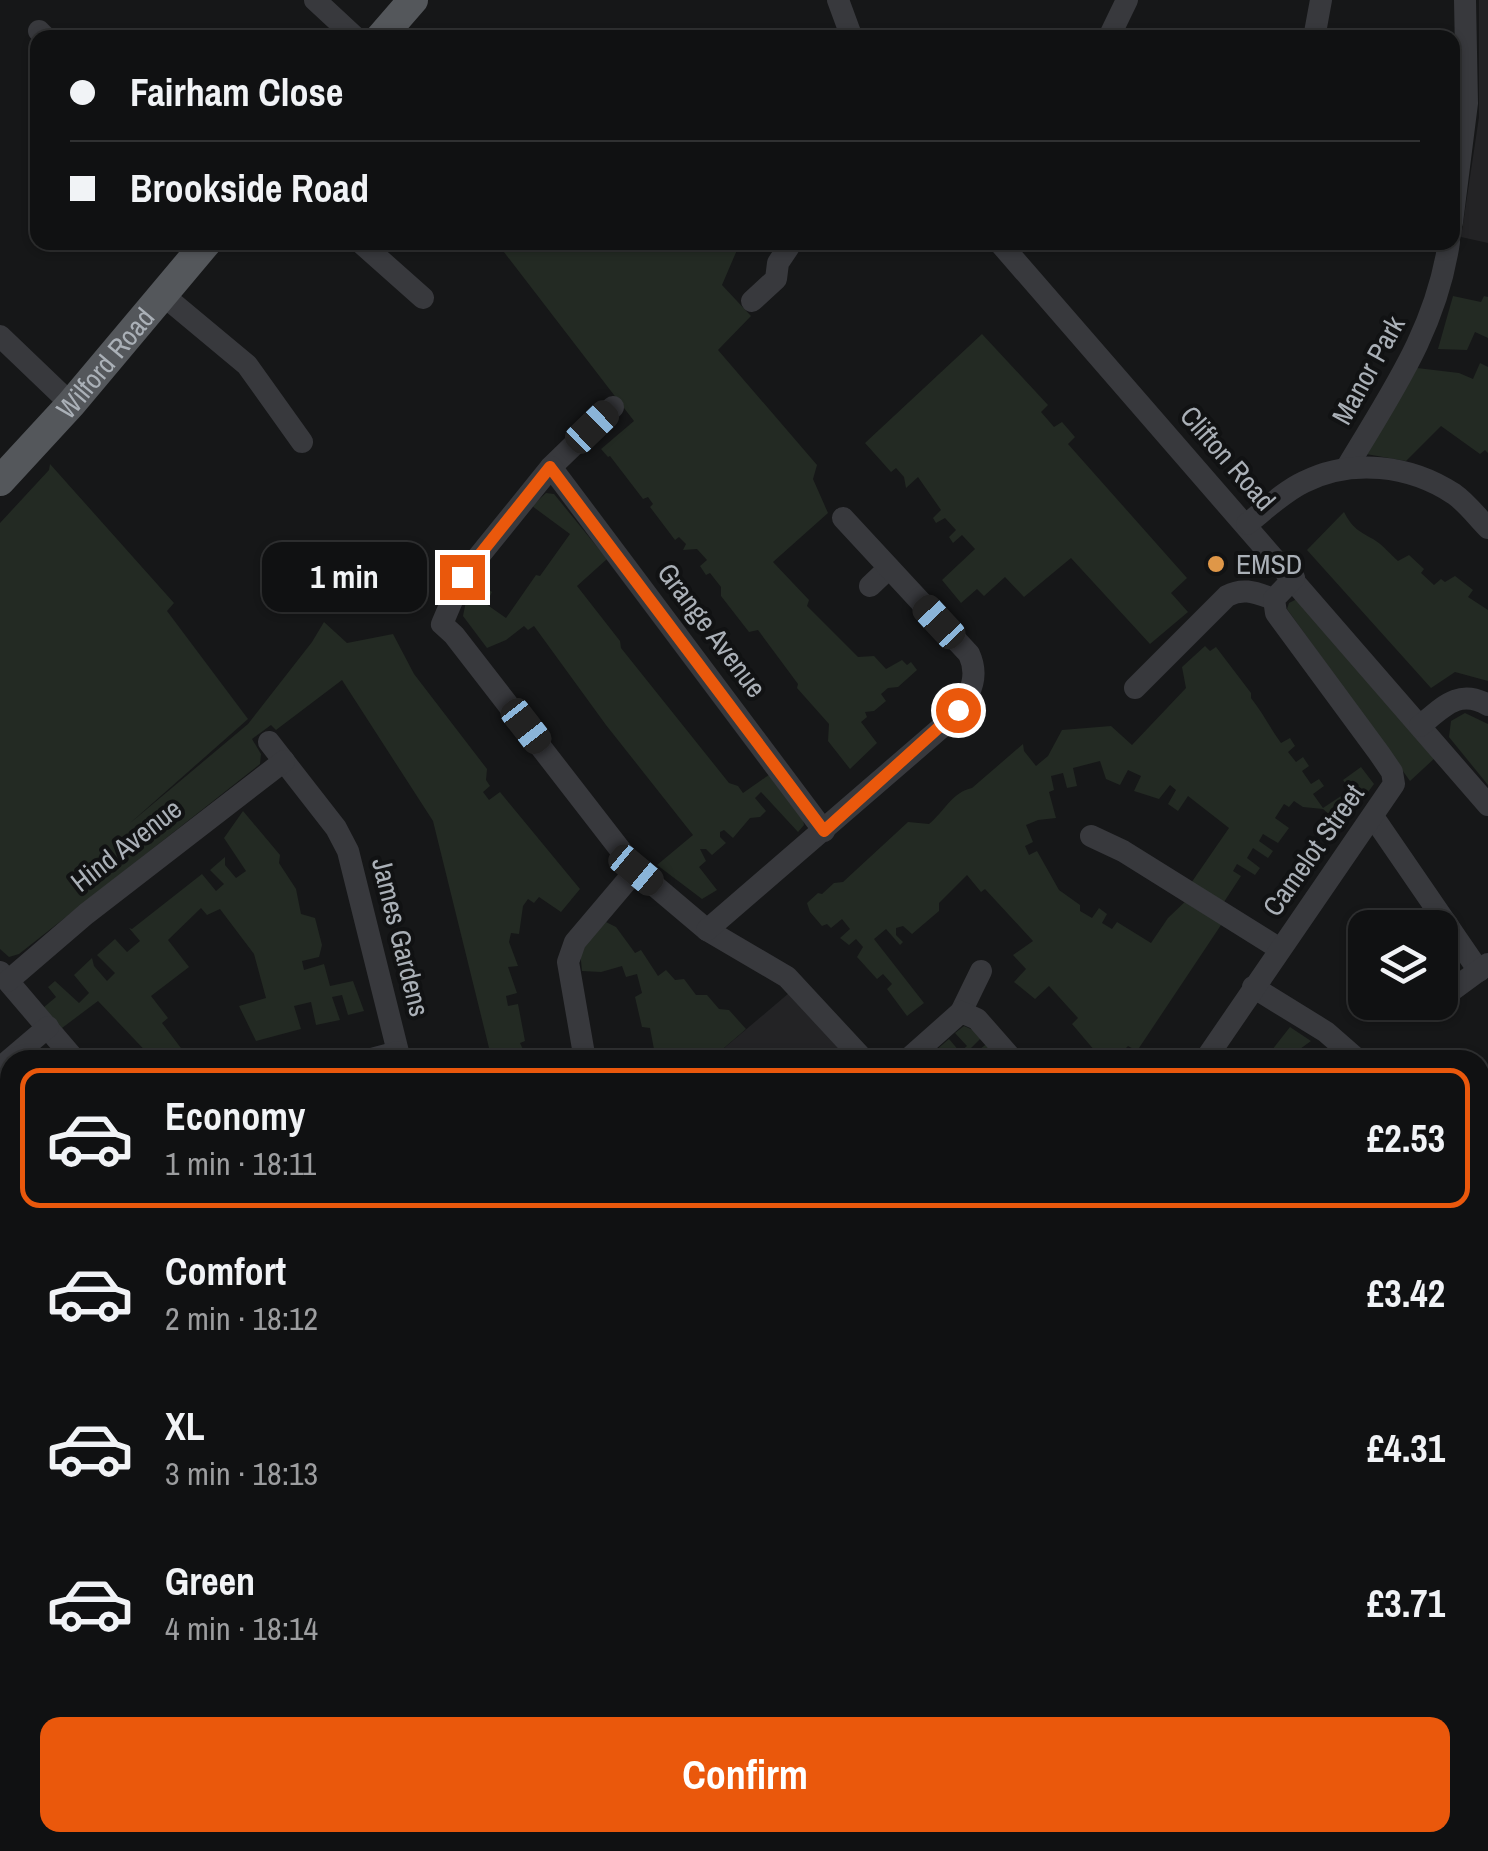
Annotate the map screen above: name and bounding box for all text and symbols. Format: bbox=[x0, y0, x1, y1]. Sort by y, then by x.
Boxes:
text: Fairham Close bbox=[130, 67, 343, 118]
text: Brookside Road bbox=[130, 163, 369, 214]
street label: Wilford Road bbox=[48, 300, 163, 427]
street label: Manor Park bbox=[1323, 308, 1414, 431]
car bbox=[560, 395, 624, 459]
street label: Clifton Road bbox=[1172, 397, 1284, 519]
callout: 1 min bbox=[262, 542, 427, 612]
place label: EMSD bbox=[1236, 545, 1302, 583]
marker: EMSD bbox=[1205, 553, 1227, 575]
text: 1 min bbox=[310, 555, 379, 598]
route end bbox=[440, 555, 485, 600]
street label: Grange Avenue bbox=[649, 555, 775, 705]
car bbox=[908, 590, 970, 654]
route start bbox=[936, 688, 981, 733]
car bbox=[496, 693, 556, 759]
street label: Camelot Street bbox=[1254, 776, 1372, 924]
street label: Hind Avenue bbox=[63, 790, 189, 900]
car bbox=[603, 839, 669, 901]
street label: James Gardens bbox=[363, 854, 439, 1020]
map controls bbox=[1348, 910, 1458, 1020]
button: layers bbox=[1348, 910, 1458, 1020]
text: Economy bbox=[165, 1091, 305, 1142]
icon: car bbox=[45, 1093, 135, 1183]
text: £2.53 bbox=[1367, 1113, 1445, 1164]
text: 1 min · 18:11 bbox=[165, 1142, 316, 1185]
text: Comfort bbox=[165, 1246, 286, 1297]
icon: car bbox=[45, 1248, 135, 1338]
text: £3.42 bbox=[1367, 1268, 1445, 1319]
text: 2 min · 18:12 bbox=[165, 1297, 318, 1340]
text: XL bbox=[165, 1401, 205, 1452]
icon: car bbox=[45, 1403, 135, 1493]
text: £4.31 bbox=[1367, 1423, 1445, 1474]
text: 3 min · 18:13 bbox=[165, 1452, 318, 1495]
text: Green bbox=[165, 1556, 255, 1607]
icon: car bbox=[45, 1558, 135, 1648]
text: £3.71 bbox=[1367, 1578, 1445, 1629]
text: 4 min · 18:14 bbox=[165, 1607, 318, 1650]
button: Confirm bbox=[40, 1717, 1450, 1832]

